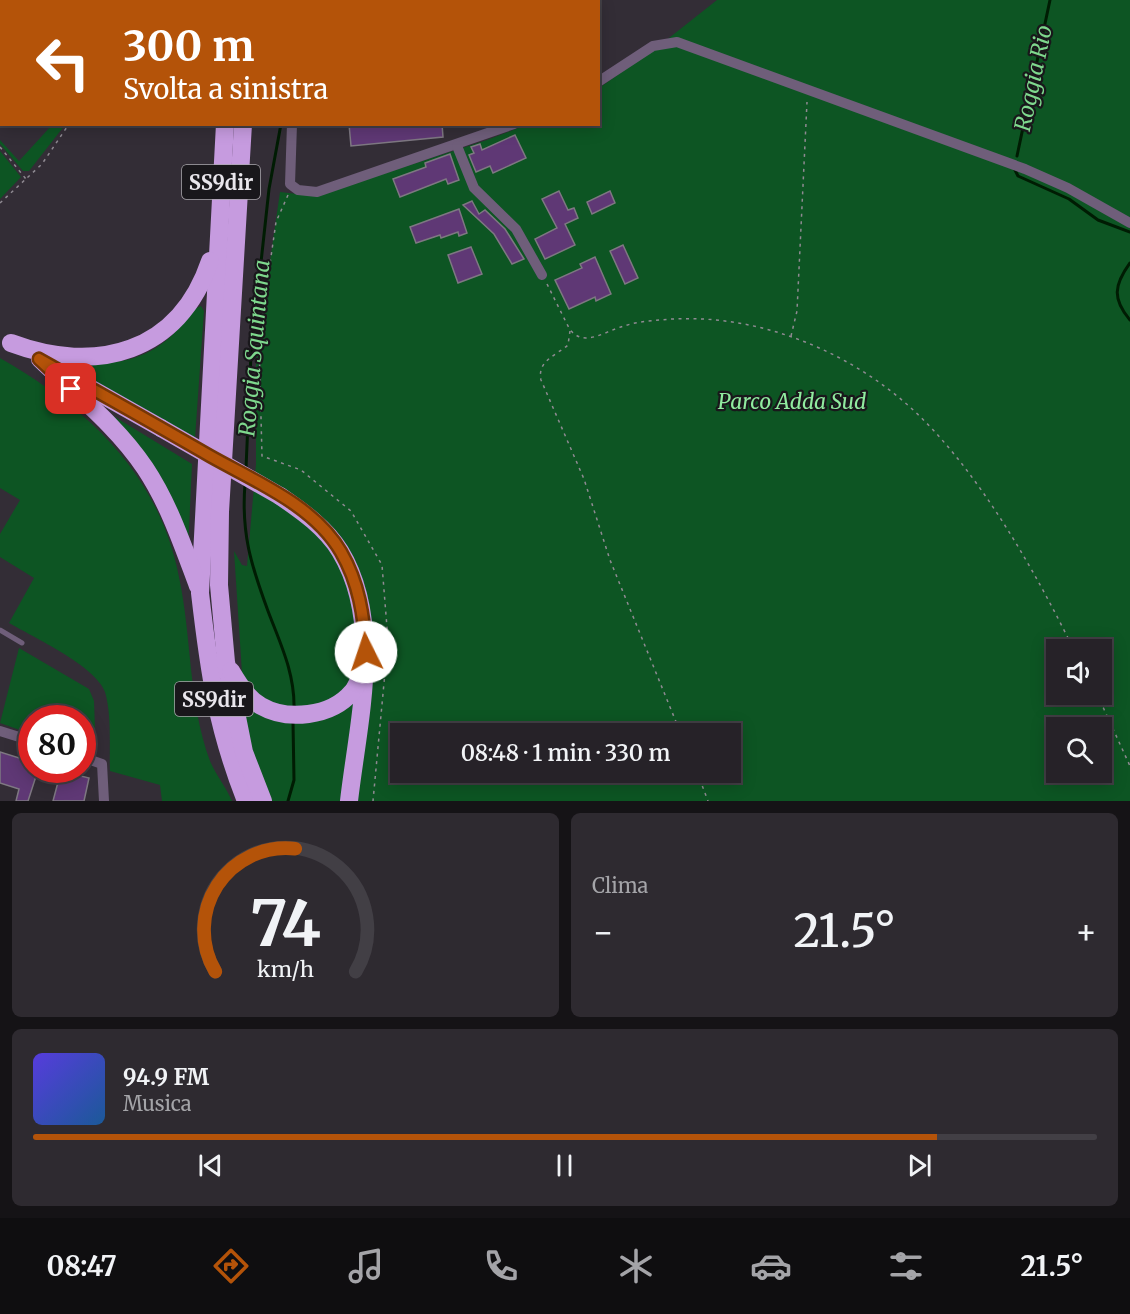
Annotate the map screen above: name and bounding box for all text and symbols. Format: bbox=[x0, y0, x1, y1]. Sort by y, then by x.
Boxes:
text: 300 m bbox=[123, 20, 255, 72]
water label: Roggia Rio bbox=[1008, 22, 1058, 134]
icon: left bbox=[24, 24, 102, 102]
text: Svolta a sinistra bbox=[123, 72, 328, 106]
road number: SS9dir bbox=[182, 165, 260, 199]
water label: Roggia Squintana bbox=[232, 258, 276, 438]
pin bbox=[45, 363, 96, 414]
icon: arrive bbox=[54, 372, 87, 405]
park label: Parco Adda Sud bbox=[718, 388, 866, 415]
position arrow bbox=[334, 620, 398, 684]
map controls bbox=[1046, 639, 1112, 783]
button: sound bbox=[1046, 639, 1112, 705]
road number: SS9dir bbox=[175, 682, 253, 716]
speed limit sign: 80 bbox=[18, 705, 96, 783]
button: search bbox=[1046, 717, 1112, 783]
text: 08:48 · 1 min · 330 m bbox=[461, 739, 670, 767]
text: Clima bbox=[592, 873, 648, 898]
text: 74 bbox=[250, 885, 321, 963]
text: 21.5° bbox=[793, 903, 896, 959]
text: − bbox=[592, 912, 614, 953]
text: + bbox=[1075, 912, 1097, 953]
text: km/h bbox=[257, 956, 314, 983]
text: 94.9 FM bbox=[123, 1063, 209, 1091]
text: Musica bbox=[123, 1091, 192, 1116]
icon: previous bbox=[194, 1149, 227, 1182]
icon: pause bbox=[548, 1149, 581, 1182]
icon: next bbox=[903, 1149, 936, 1182]
icon: directions bbox=[210, 1245, 252, 1287]
icon: music bbox=[345, 1245, 387, 1287]
icon: phone bbox=[480, 1245, 522, 1287]
icon: climate bbox=[615, 1245, 657, 1287]
icon: car bbox=[750, 1245, 792, 1287]
icon: filters bbox=[885, 1245, 927, 1287]
text: 08:47 bbox=[47, 1249, 117, 1283]
text: 21.5° bbox=[1020, 1249, 1083, 1283]

